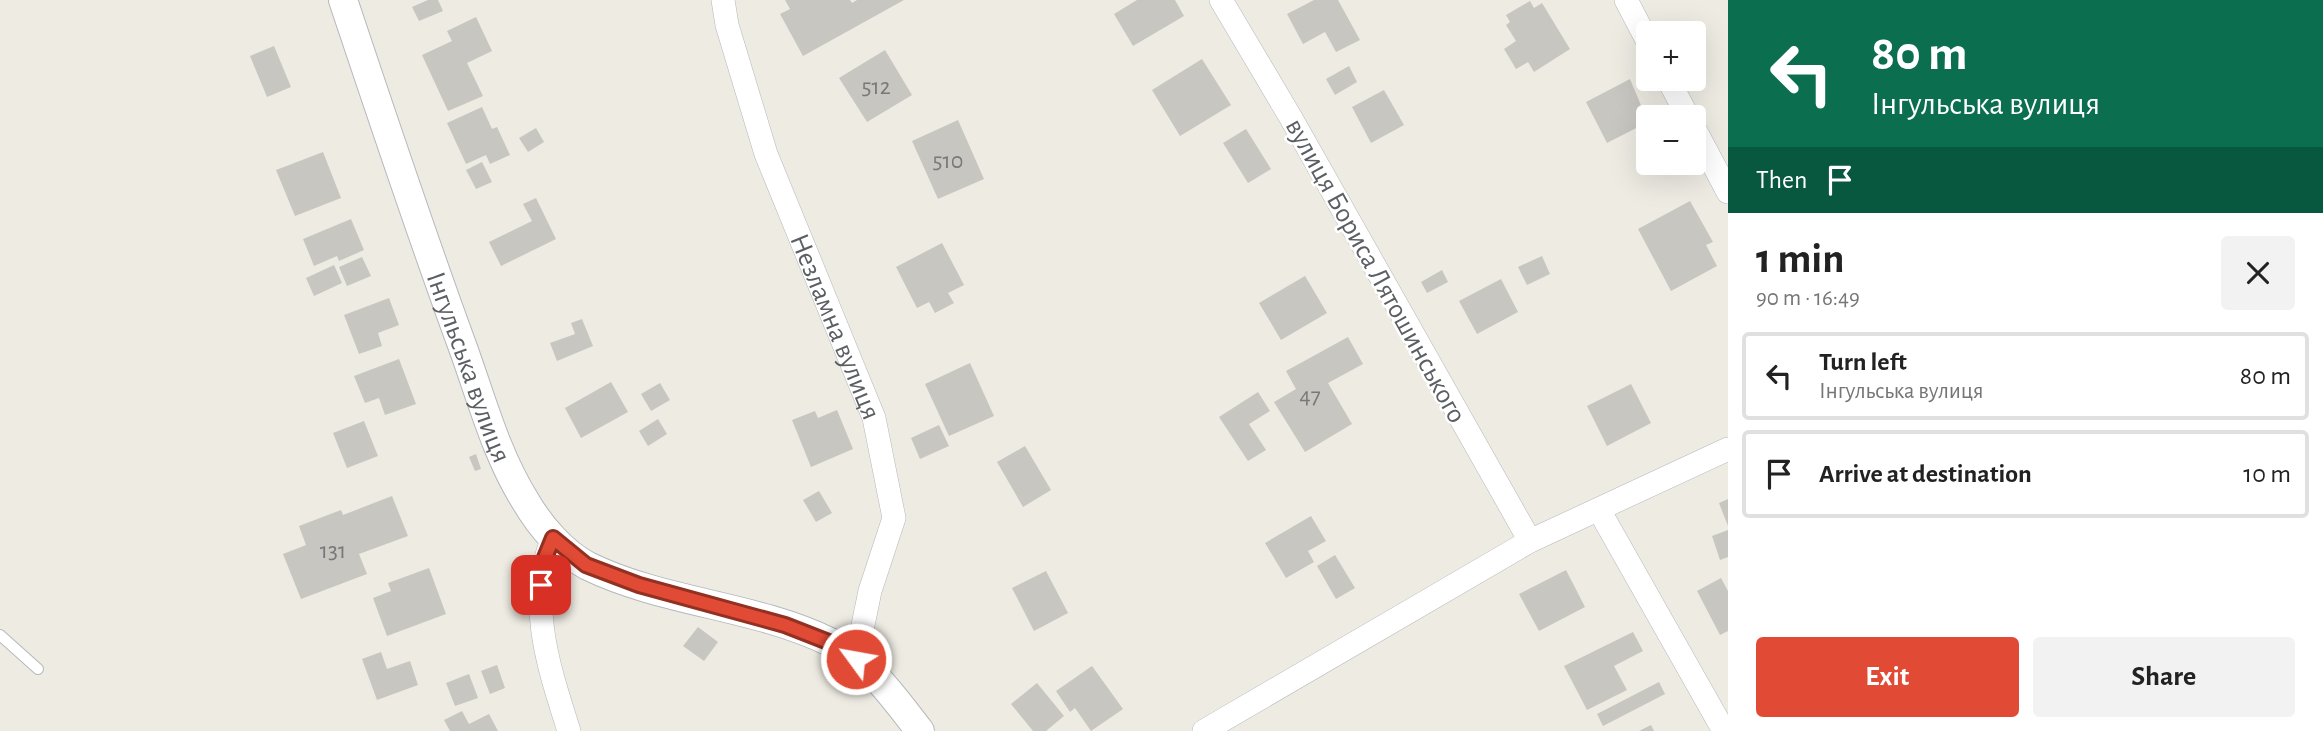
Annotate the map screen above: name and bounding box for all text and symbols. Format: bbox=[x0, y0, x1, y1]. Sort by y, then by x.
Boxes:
map controls bbox=[1636, 21, 1706, 175]
button: + bbox=[1636, 21, 1706, 91]
icon: left bbox=[1756, 28, 1847, 119]
text: 80 m bbox=[1871, 30, 1968, 79]
house number: 512 bbox=[861, 75, 891, 99]
text: Інгульська вулиця bbox=[1871, 88, 2100, 120]
button: − bbox=[1636, 105, 1706, 175]
street label: вулиця Бориса Лятошинського bbox=[1280, 114, 1471, 428]
house number: 510 bbox=[933, 149, 963, 173]
icon: arrive bbox=[1821, 161, 1859, 199]
text: Then bbox=[1756, 167, 1807, 193]
street label: Незламна вулиця bbox=[784, 230, 885, 424]
button: close bbox=[2221, 236, 2295, 310]
text: 1 min bbox=[1756, 238, 1845, 280]
street label: Інгульська вулиця bbox=[421, 268, 515, 467]
text: 90 m · 16:49 bbox=[1756, 287, 1860, 310]
text: Turn left bbox=[1819, 349, 1907, 375]
icon: left bbox=[1760, 357, 1798, 395]
text: 80 m bbox=[2240, 363, 2291, 389]
text: Інгульська вулиця bbox=[1819, 380, 1984, 403]
house number: 47 bbox=[1299, 384, 1321, 408]
icon: arrive bbox=[1760, 455, 1798, 493]
text: Arrive at destination bbox=[1819, 461, 2032, 487]
text: 10 m bbox=[2243, 461, 2291, 487]
house number: 131 bbox=[320, 539, 346, 563]
pin bbox=[511, 555, 571, 615]
icon: arrive bbox=[522, 566, 560, 604]
position arrow bbox=[819, 622, 893, 696]
button: Exit bbox=[1756, 637, 2019, 717]
button: Share bbox=[2033, 637, 2295, 717]

